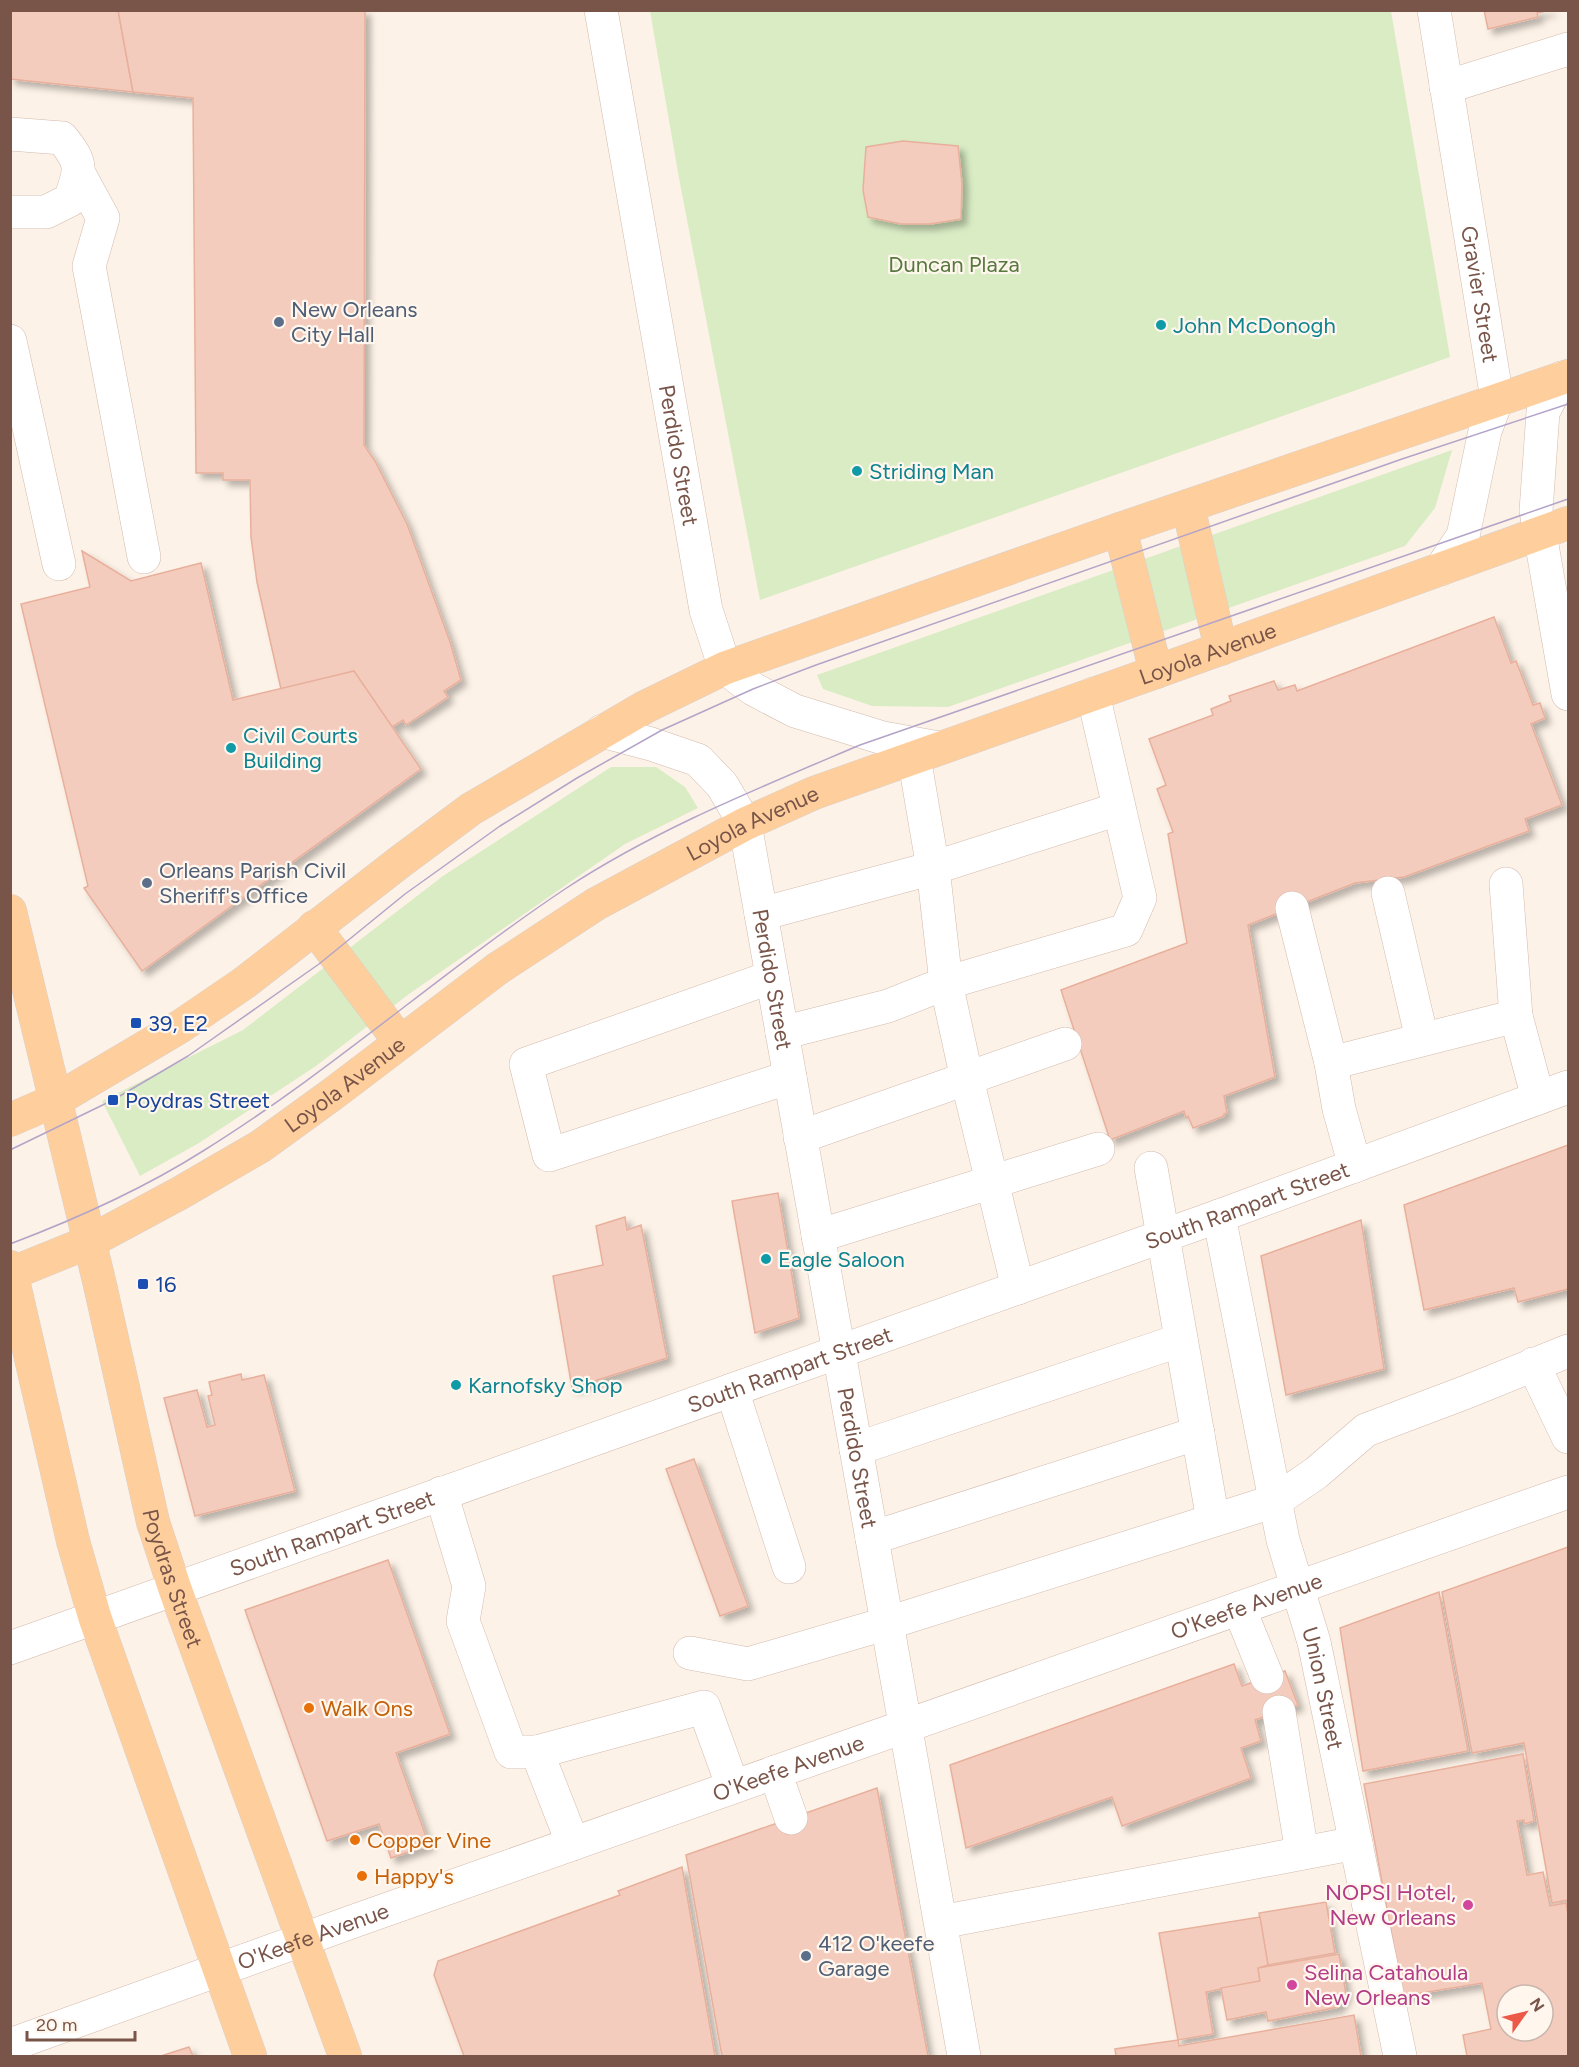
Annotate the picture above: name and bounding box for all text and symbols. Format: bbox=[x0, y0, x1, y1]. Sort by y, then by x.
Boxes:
street label: Gravier Street bbox=[1455, 224, 1504, 365]
park label: Duncan Plaza bbox=[888, 251, 1020, 278]
place label: New Orleans City Hall bbox=[291, 296, 418, 348]
place label: John McDonogh bbox=[1173, 312, 1336, 339]
marker: New Orleans City Hall bbox=[272, 315, 286, 329]
marker: John McDonogh bbox=[1154, 318, 1168, 332]
street label: Perdido Street bbox=[653, 383, 704, 528]
place label: Striding Man bbox=[869, 458, 994, 485]
marker: Striding Man bbox=[850, 464, 864, 478]
street label: Loyola Avenue bbox=[1135, 617, 1280, 691]
place label: Civil Courts Building bbox=[243, 722, 358, 774]
marker: Civil Courts Building bbox=[224, 741, 238, 755]
street label: Loyola Avenue bbox=[682, 780, 823, 867]
place label: Orleans Parish Civil Sheriff's Office bbox=[159, 857, 346, 909]
marker: Orleans Parish Civil Sheriff's Office bbox=[140, 876, 154, 890]
street label: Perdido Street bbox=[746, 907, 798, 1052]
place label: 39, E2 bbox=[148, 1010, 208, 1037]
marker: 39, E2 bbox=[129, 1016, 143, 1030]
street label: Loyola Avenue bbox=[279, 1031, 411, 1139]
place label: Poydras Street bbox=[125, 1087, 270, 1114]
marker: Poydras Street bbox=[106, 1093, 120, 1107]
street label: South Rampart Street bbox=[1142, 1156, 1353, 1255]
place label: Eagle Saloon bbox=[778, 1246, 905, 1273]
marker: Eagle Saloon bbox=[759, 1252, 773, 1266]
place label: 16 bbox=[155, 1271, 177, 1298]
marker: 16 bbox=[136, 1277, 150, 1291]
street label: South Rampart Street bbox=[684, 1321, 896, 1419]
place label: Karnofsky Shop bbox=[468, 1372, 623, 1399]
marker: Karnofsky Shop bbox=[449, 1378, 463, 1392]
street label: Perdido Street bbox=[831, 1385, 883, 1531]
street label: South Rampart Street bbox=[226, 1484, 438, 1582]
street label: Poydras Street bbox=[136, 1506, 208, 1652]
street label: O'Keefe Avenue bbox=[1167, 1567, 1326, 1645]
street label: Union Street bbox=[1296, 1623, 1349, 1752]
place label: Walk Ons bbox=[321, 1695, 413, 1722]
marker: Walk Ons bbox=[302, 1701, 316, 1715]
street label: O'Keefe Avenue bbox=[709, 1729, 868, 1807]
place label: Copper Vine bbox=[367, 1827, 491, 1854]
marker: Copper Vine bbox=[348, 1833, 362, 1847]
place label: Happy's bbox=[374, 1863, 454, 1890]
marker: Happy's bbox=[355, 1869, 369, 1883]
place label: NOPSI Hotel, New Orleans bbox=[1325, 1879, 1456, 1931]
street label: O'Keefe Avenue bbox=[234, 1897, 392, 1976]
marker: NOPSI Hotel, New Orleans bbox=[1461, 1898, 1475, 1912]
place label: 412 O'keefe Garage bbox=[818, 1930, 934, 1982]
marker: 412 O'keefe Garage bbox=[799, 1949, 813, 1963]
place label: Selina Catahoula New Orleans bbox=[1304, 1959, 1468, 2011]
marker: Selina Catahoula New Orleans bbox=[1285, 1978, 1299, 1992]
north arrow bbox=[1495, 1983, 1555, 2043]
text: N bbox=[1526, 1994, 1548, 2015]
scale bar bbox=[27, 2004, 135, 2042]
text: 20 m bbox=[36, 2014, 77, 2036]

